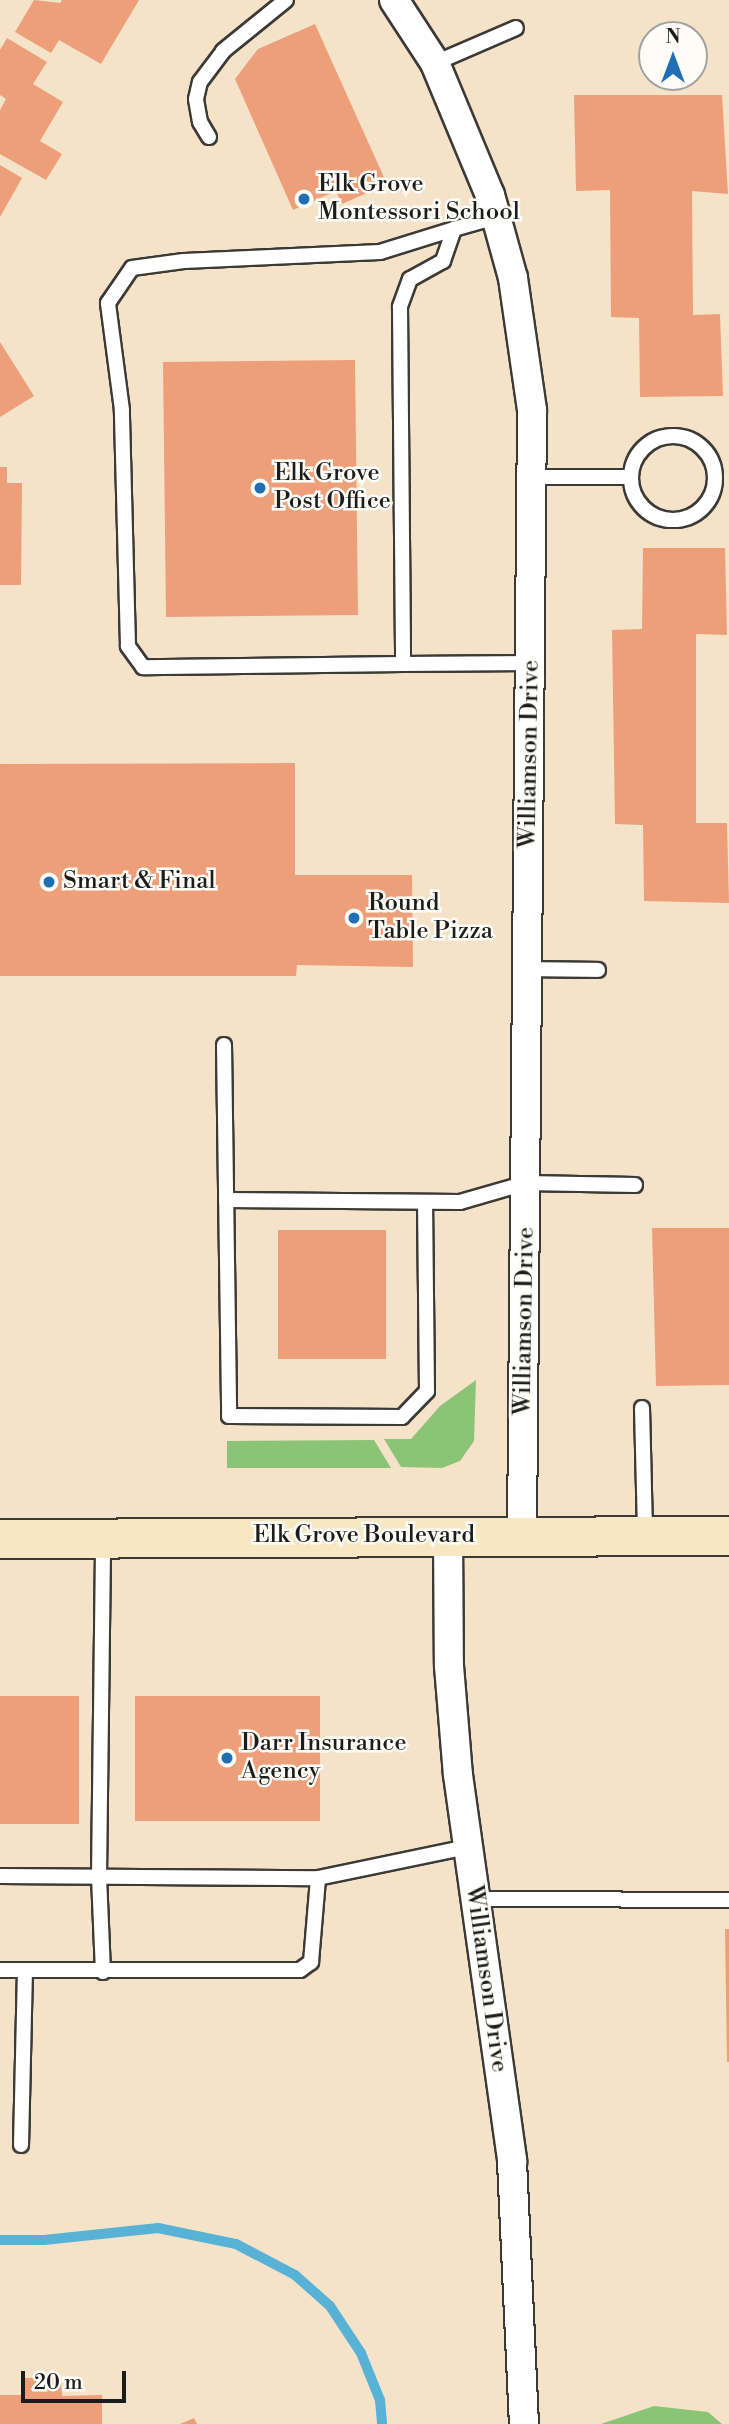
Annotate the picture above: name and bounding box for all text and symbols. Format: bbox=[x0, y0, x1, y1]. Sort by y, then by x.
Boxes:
north arrow bbox=[638, 21, 708, 91]
text: N bbox=[665, 25, 681, 49]
place label: Elk Grove Montessori School bbox=[318, 171, 520, 227]
marker: Elk Grove Montessori School bbox=[296, 191, 312, 207]
place label: Elk Grove Post Office bbox=[274, 460, 391, 516]
marker: Elk Grove Post Office bbox=[252, 480, 268, 496]
street label: Williamson Drive bbox=[514, 660, 546, 848]
place label: Smart & Final bbox=[63, 868, 216, 896]
marker: Smart & Final bbox=[41, 874, 57, 890]
place label: Round Table Pizza bbox=[368, 890, 493, 946]
marker: Round Table Pizza bbox=[346, 910, 362, 926]
street label: Williamson Drive bbox=[509, 1227, 541, 1415]
street label: Elk Grove Boulevard bbox=[253, 1522, 475, 1550]
place label: Darr Insurance Agency bbox=[241, 1730, 407, 1786]
marker: Darr Insurance Agency bbox=[219, 1750, 235, 1766]
street label: Williamson Drive bbox=[459, 1884, 513, 2074]
scale bar bbox=[24, 2358, 130, 2402]
text: 20 m bbox=[34, 2370, 83, 2396]

